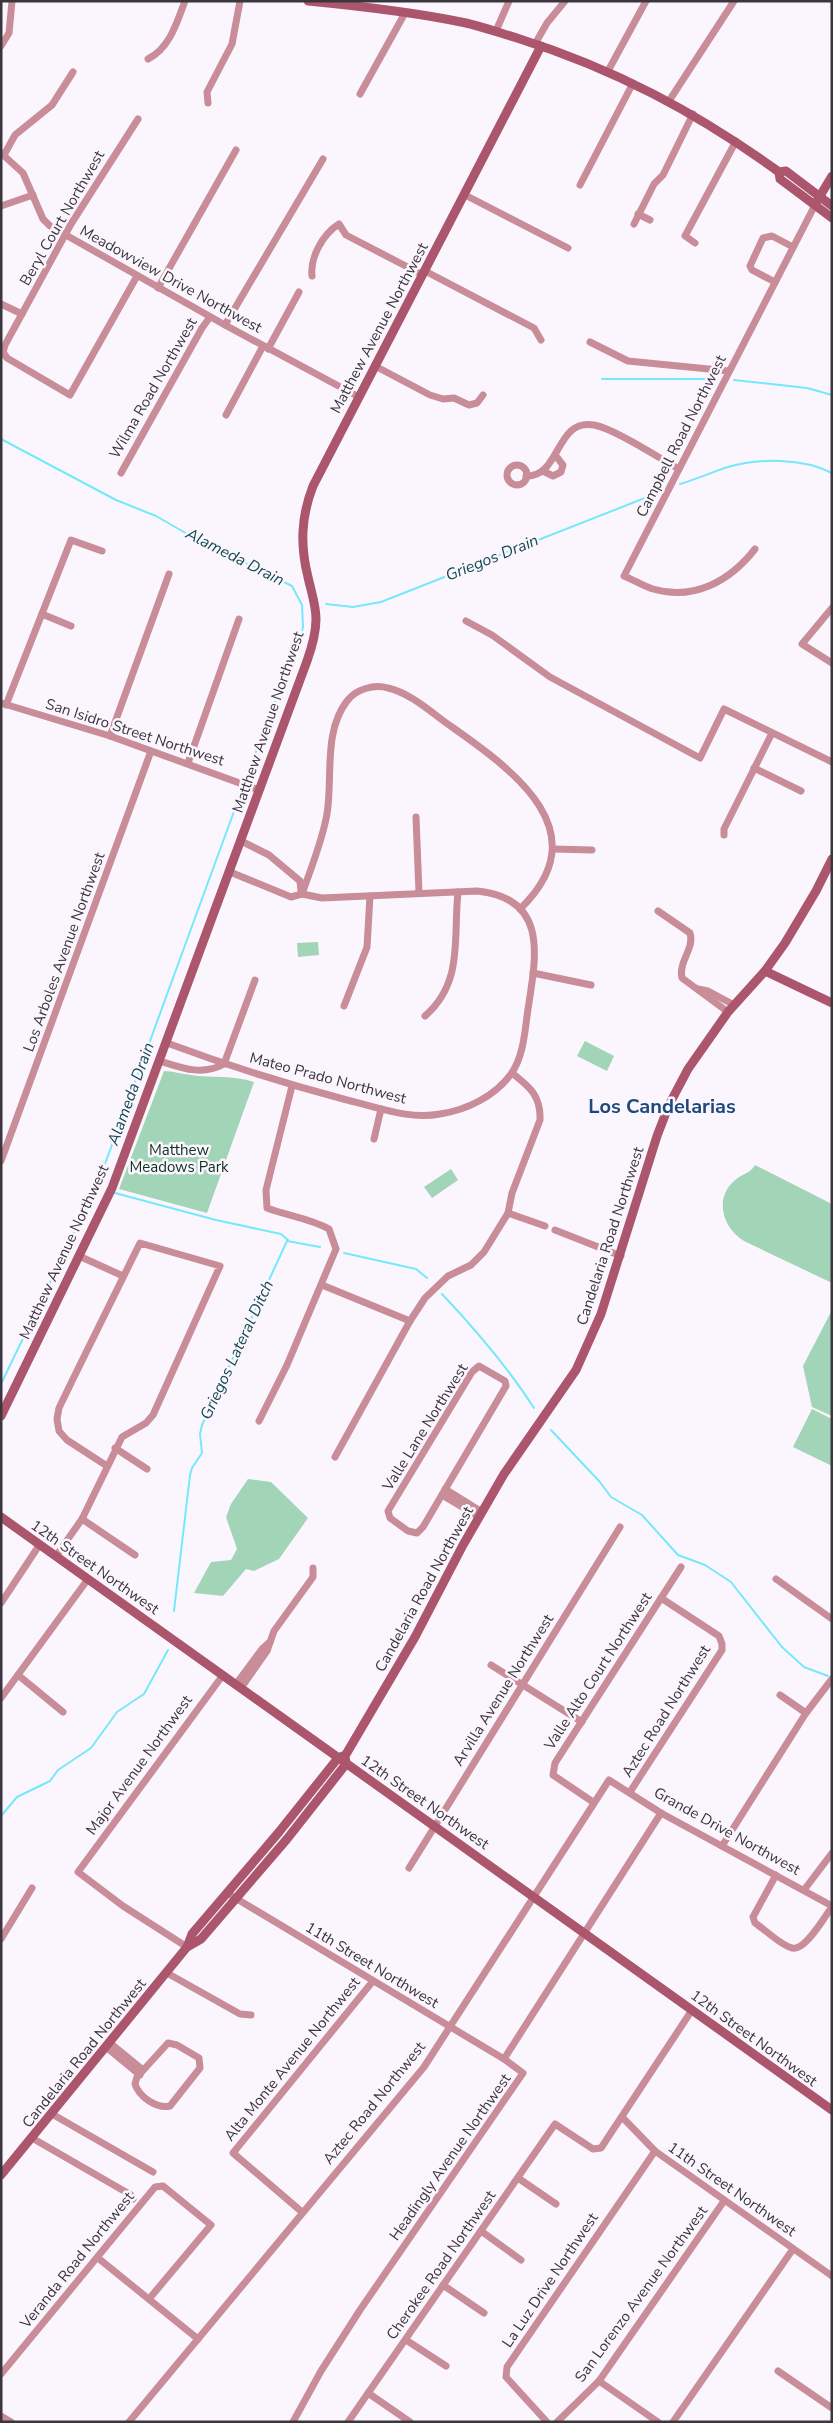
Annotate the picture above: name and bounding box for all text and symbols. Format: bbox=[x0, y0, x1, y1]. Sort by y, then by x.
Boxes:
street label: Beryl Court Northwest bbox=[15, 146, 109, 289]
street label: Meadowview Drive Northwest bbox=[76, 220, 266, 338]
street label: Matthew Avenue Northwest bbox=[325, 238, 433, 417]
street label: Wilma Road Northwest bbox=[104, 313, 202, 462]
street label: Campbell Road Northwest bbox=[631, 351, 731, 520]
water label: Alameda Drain bbox=[181, 522, 288, 591]
water label: Griegos Drain bbox=[442, 529, 542, 587]
street label: Matthew Avenue Northwest bbox=[228, 628, 309, 815]
street label: San Isidro Street Northwest bbox=[43, 694, 228, 771]
street label: Los Arboles Avenue Northwest bbox=[19, 849, 110, 1055]
water label: Alameda Drain bbox=[102, 1040, 160, 1149]
street label: Mateo Prado Northwest bbox=[247, 1047, 409, 1109]
district label: Los Candelarias bbox=[588, 1093, 736, 1120]
park label: Matthew Meadows Park bbox=[129, 1140, 229, 1177]
street label: Candelaria Road Northwest bbox=[572, 1143, 649, 1328]
street label: Matthew Avenue Northwest bbox=[15, 1161, 114, 1343]
water label: Griegos Lateral Ditch bbox=[195, 1277, 279, 1423]
street label: Valle Lane Northwest bbox=[377, 1359, 473, 1495]
street label: Candelaria Road Northwest bbox=[370, 1502, 478, 1675]
street label: 12th Street Northwest bbox=[27, 1515, 164, 1619]
street label: Valle Alto Court Northwest bbox=[539, 1588, 657, 1754]
street label: Arvilla Avenue Northwest bbox=[448, 1610, 558, 1770]
street label: Aztec Road Northwest bbox=[617, 1640, 715, 1781]
street label: Major Avenue Northwest bbox=[81, 1690, 197, 1839]
street label: 12th Street Northwest bbox=[357, 1750, 494, 1854]
street label: Grande Drive Northwest bbox=[650, 1782, 804, 1880]
street label: 11th Street Northwest bbox=[302, 1917, 443, 2013]
street label: Alta Monte Avenue Northwest bbox=[220, 1972, 365, 2145]
street label: Candelaria Road Northwest bbox=[18, 1974, 151, 2132]
street label: 12th Street Northwest bbox=[687, 1985, 822, 2091]
street label: Aztec Road Northwest bbox=[318, 2037, 430, 2169]
street label: Headingly Avenue Northwest bbox=[385, 2069, 516, 2244]
street label: 11th Street Northwest bbox=[664, 2137, 801, 2241]
street label: Cherokee Road Northwest bbox=[382, 2186, 501, 2344]
street label: Veranda Road Northwest bbox=[15, 2187, 139, 2333]
street label: San Lorenzo Avenue Northwest bbox=[570, 2201, 712, 2386]
street label: La Luz Drive Northwest bbox=[497, 2208, 603, 2351]

